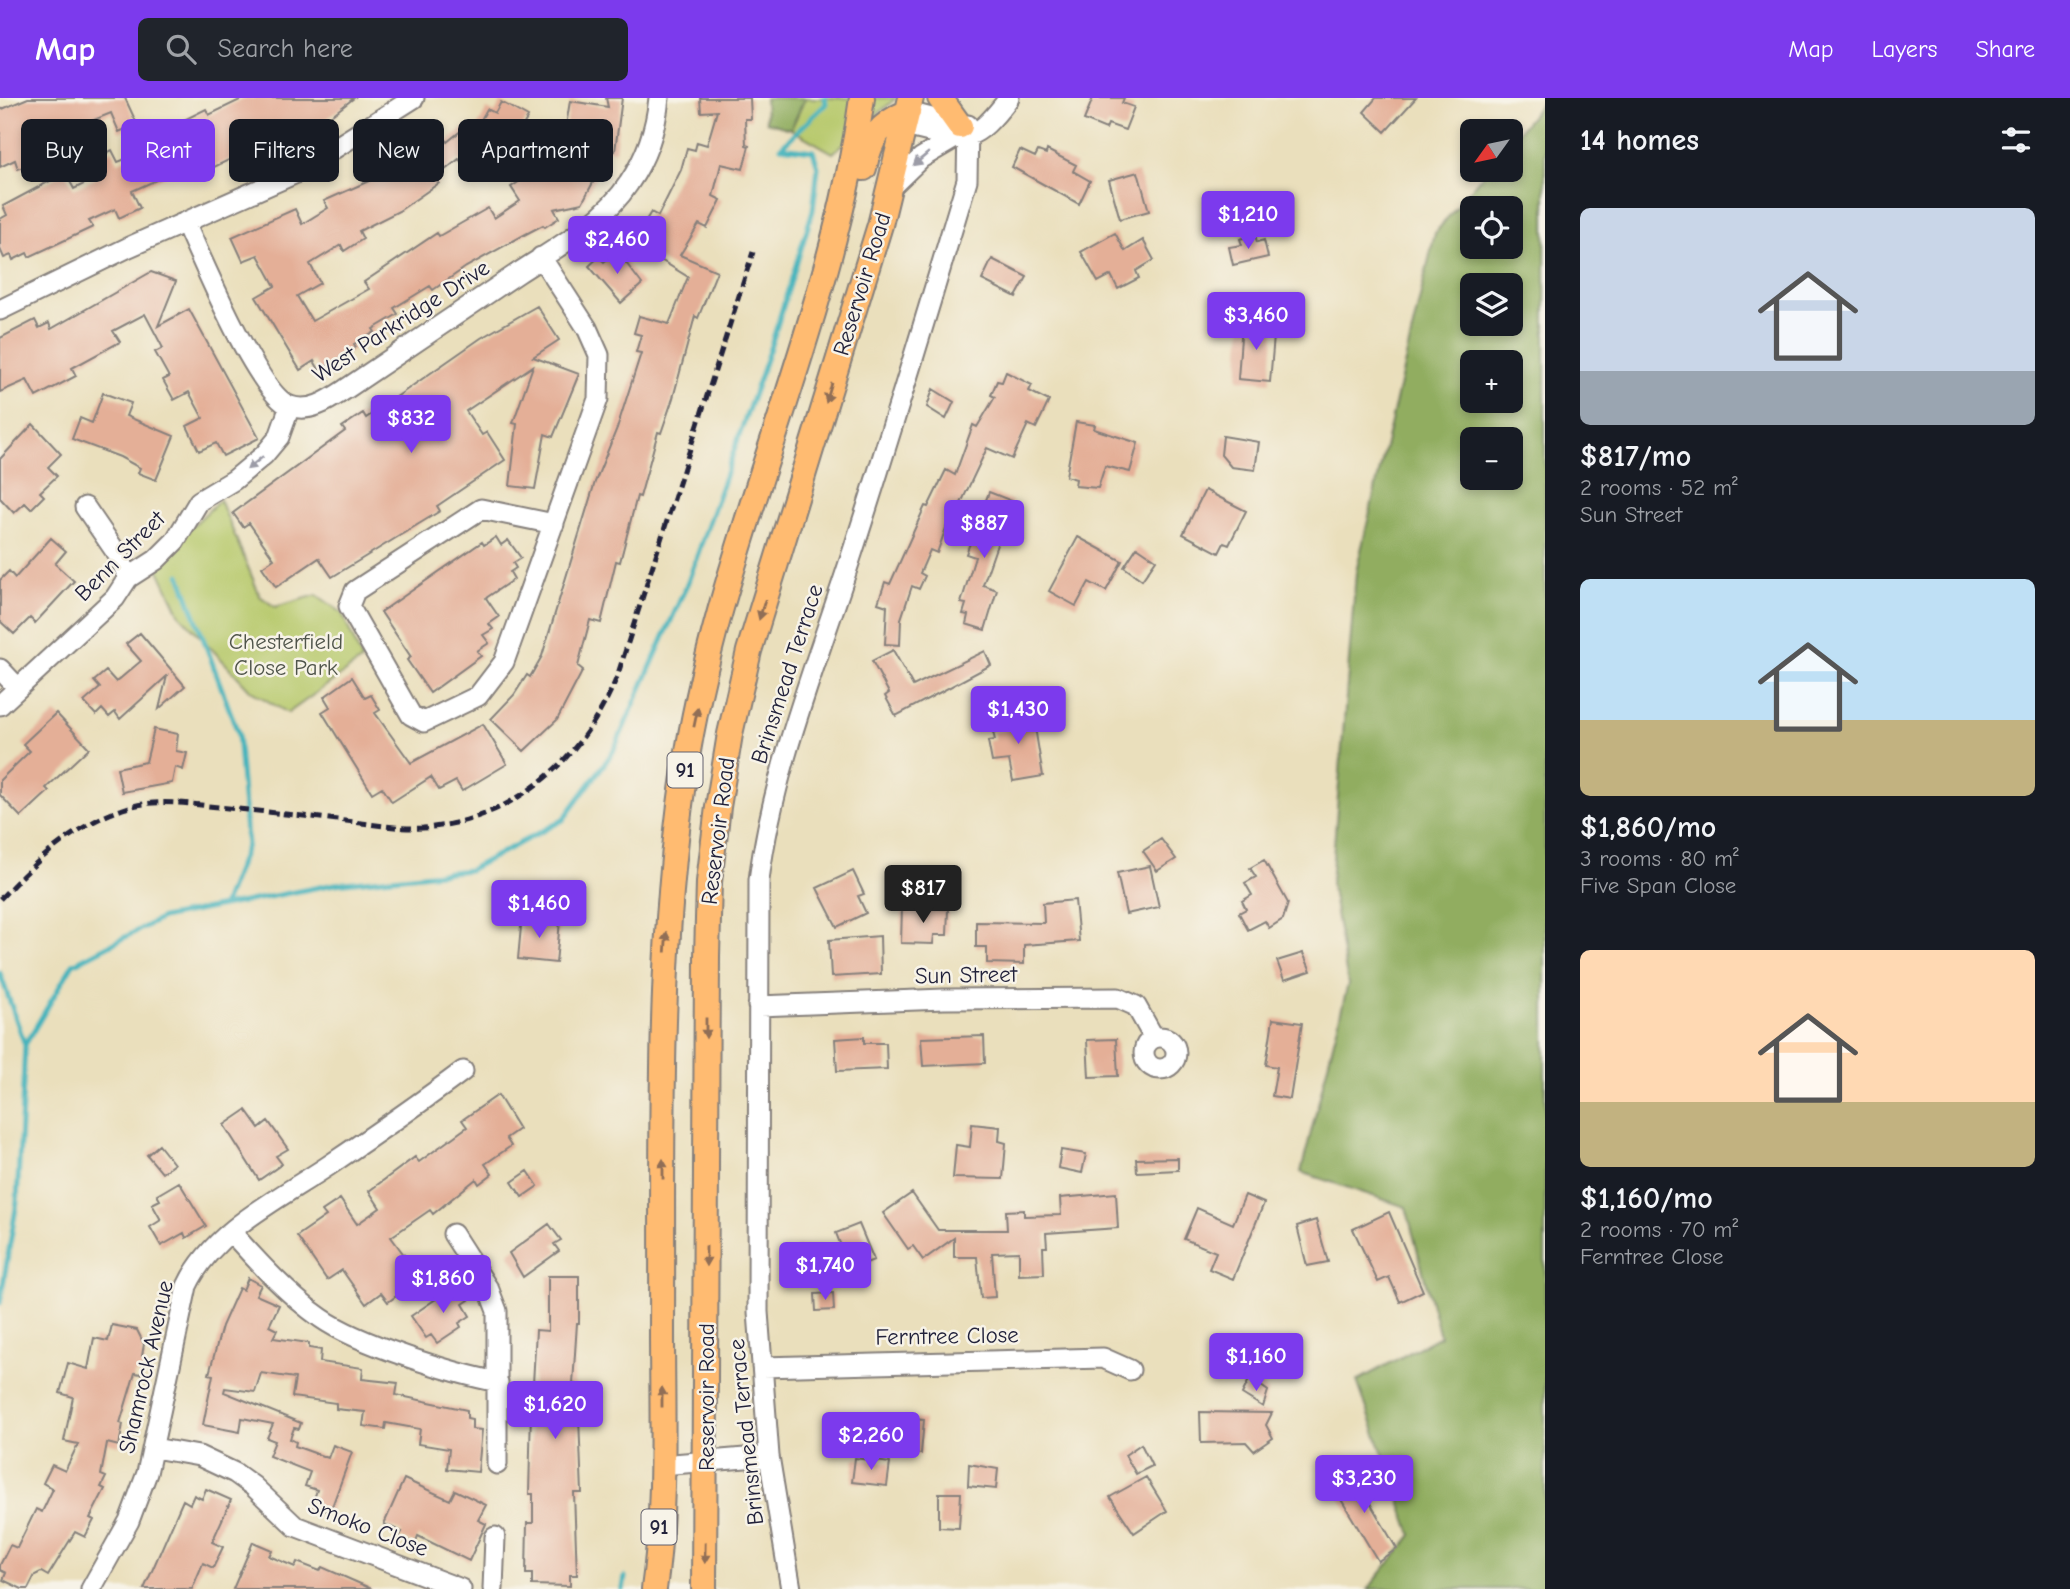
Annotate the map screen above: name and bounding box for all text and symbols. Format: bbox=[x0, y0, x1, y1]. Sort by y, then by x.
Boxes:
search box bbox=[138, 18, 628, 81]
text: Map bbox=[35, 30, 96, 68]
icon: search bbox=[162, 30, 200, 68]
text: Search here bbox=[218, 34, 353, 64]
text: Map bbox=[1788, 35, 1834, 63]
text: Layers bbox=[1872, 35, 1937, 63]
text: Share bbox=[1975, 35, 2035, 63]
chip: Buy bbox=[21, 119, 107, 182]
chip: Rent bbox=[121, 119, 215, 182]
chip: Filters bbox=[229, 119, 339, 182]
chip: New bbox=[353, 119, 444, 182]
chip: Apartment bbox=[458, 119, 613, 182]
north arrow bbox=[1460, 119, 1522, 182]
map controls bbox=[1460, 119, 1523, 490]
icon: filters bbox=[1997, 121, 2035, 159]
text: 14 homes bbox=[1580, 123, 1699, 158]
one-way arrow bbox=[912, 151, 930, 167]
pin: $1,210 bbox=[1191, 192, 1305, 251]
button: locate bbox=[1460, 196, 1523, 259]
text: $1,210 bbox=[1218, 200, 1278, 227]
street label: Reservoir Road bbox=[827, 209, 897, 359]
pin: $2,460 bbox=[560, 216, 674, 276]
text: $2,460 bbox=[584, 225, 650, 252]
icon: home bbox=[1745, 253, 1871, 379]
street label: West Parkridge Drive bbox=[308, 254, 494, 388]
button: layers bbox=[1460, 273, 1523, 336]
pin: $3,460 bbox=[1199, 292, 1313, 352]
text: $3,460 bbox=[1223, 301, 1289, 328]
button: + bbox=[1460, 350, 1523, 413]
one-way arrow bbox=[823, 383, 834, 404]
pin: $832 bbox=[370, 396, 452, 455]
text: $832 bbox=[387, 404, 435, 431]
button: − bbox=[1460, 427, 1523, 490]
text: $817/mo bbox=[1580, 439, 1691, 474]
one-way arrow bbox=[247, 455, 264, 470]
text: 2 rooms · 52 m² bbox=[1580, 474, 1738, 501]
pin: $887 bbox=[943, 500, 1025, 560]
text: Sun Street bbox=[1580, 501, 1682, 528]
street label: Benn Street bbox=[69, 504, 172, 607]
text: $887 bbox=[960, 509, 1008, 536]
street label: Brinsmead Terrace bbox=[745, 581, 829, 767]
one-way arrow bbox=[756, 600, 766, 621]
icon: home bbox=[1745, 624, 1871, 750]
park label: Chesterfield Close Park bbox=[229, 628, 343, 681]
pin: $1,430 bbox=[961, 686, 1075, 746]
text: $1,430 bbox=[987, 695, 1049, 722]
one-way arrow bbox=[691, 706, 702, 728]
road number: 91 bbox=[668, 752, 702, 788]
street label: Reservoir Road bbox=[696, 756, 740, 906]
text: $1,860/mo bbox=[1580, 810, 1716, 845]
text: 3 rooms · 80 m² bbox=[1580, 845, 1739, 872]
pin: $817 bbox=[882, 866, 964, 925]
text: Five Span Close bbox=[1580, 872, 1736, 899]
text: $817 bbox=[900, 874, 946, 901]
pin: $1,460 bbox=[482, 880, 596, 940]
text: $1,460 bbox=[507, 889, 571, 916]
one-way arrow bbox=[661, 931, 672, 953]
street label: Sun Street bbox=[915, 961, 1019, 989]
icon: home bbox=[1745, 995, 1871, 1121]
one-way arrow bbox=[700, 1018, 712, 1040]
one-way arrow bbox=[657, 1158, 669, 1180]
text: $1,160/mo bbox=[1580, 1181, 1713, 1216]
text: 2 rooms · 70 m² bbox=[1580, 1216, 1738, 1243]
pin: $1,740 bbox=[768, 1242, 882, 1302]
text: Ferntree Close bbox=[1580, 1243, 1724, 1270]
one-way arrow bbox=[700, 1245, 712, 1267]
text: $1,740 bbox=[795, 1251, 855, 1278]
pin: $1,860 bbox=[386, 1256, 500, 1315]
text: $1,860 bbox=[411, 1264, 475, 1291]
street label: Shamrock Avenue bbox=[113, 1278, 179, 1456]
street label: Ferntree Close bbox=[875, 1321, 1019, 1351]
street label: Reservoir Road bbox=[693, 1323, 720, 1471]
pin: $1,160 bbox=[1199, 1334, 1313, 1393]
street label: Brinsmead Terrace bbox=[723, 1338, 769, 1526]
text: $1,160 bbox=[1225, 1342, 1287, 1369]
pin: $1,620 bbox=[498, 1382, 612, 1441]
one-way arrow bbox=[656, 1386, 668, 1408]
text: $1,620 bbox=[523, 1390, 587, 1417]
pin: $2,260 bbox=[814, 1412, 928, 1472]
text: $2,260 bbox=[838, 1421, 904, 1448]
pin: $3,230 bbox=[1307, 1456, 1421, 1515]
text: $3,230 bbox=[1331, 1464, 1397, 1491]
street label: Smoko Close bbox=[304, 1492, 432, 1562]
road number: 91 bbox=[642, 1510, 676, 1544]
one-way arrow bbox=[699, 1542, 710, 1564]

